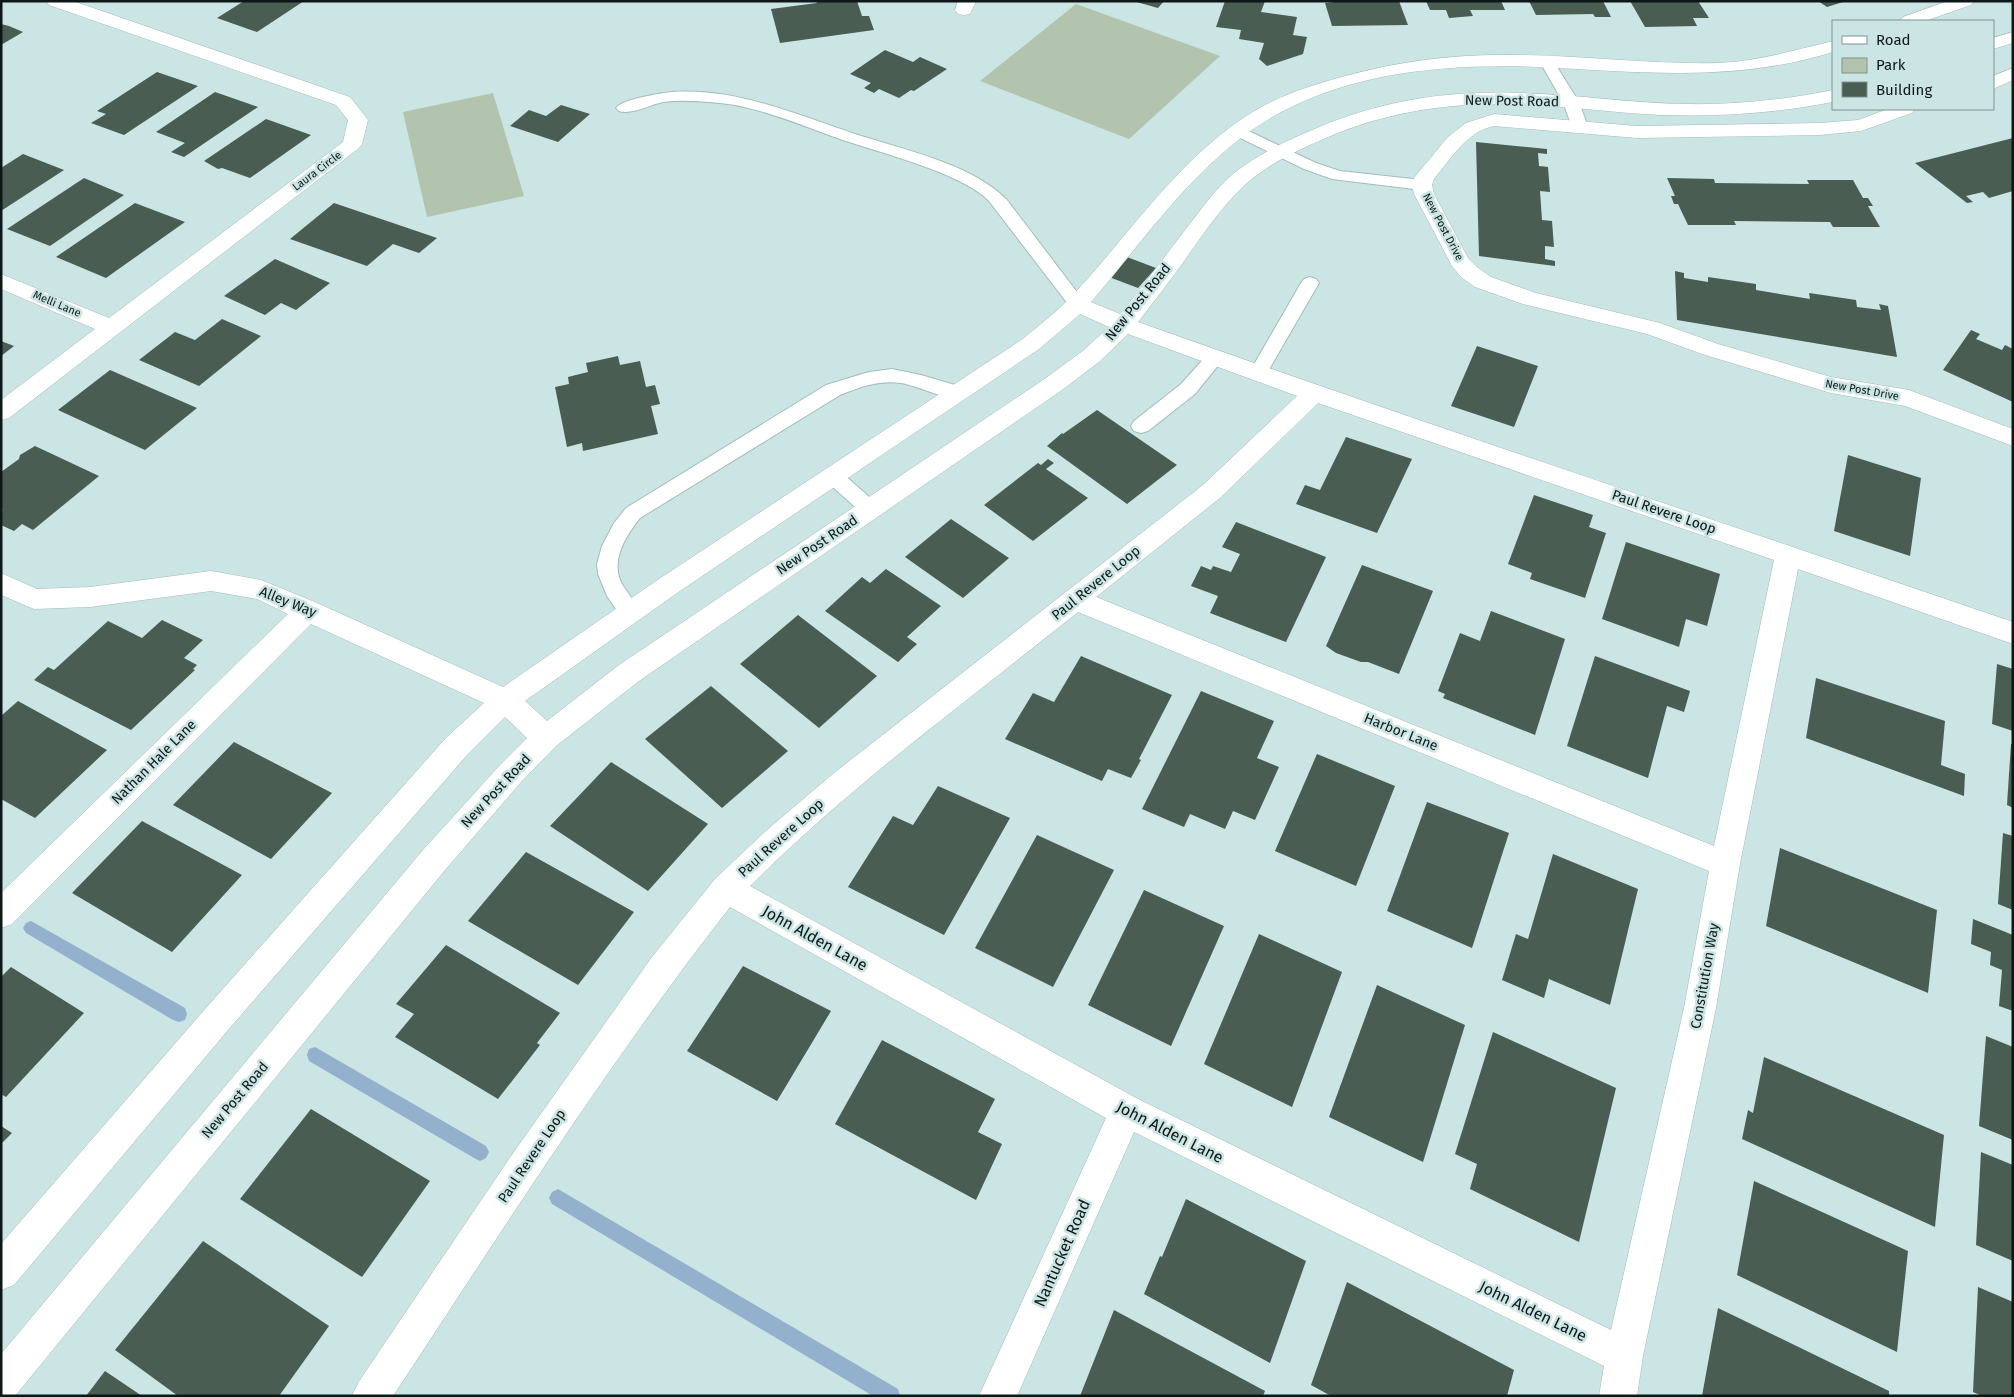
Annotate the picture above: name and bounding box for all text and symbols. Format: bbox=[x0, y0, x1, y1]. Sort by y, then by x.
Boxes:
legend bbox=[1832, 20, 1994, 110]
text: Road bbox=[1876, 31, 1911, 49]
text: Park bbox=[1876, 56, 1906, 74]
text: Building bbox=[1876, 81, 1932, 99]
street label: New Post Road bbox=[1465, 92, 1559, 110]
street label: Laura Circle bbox=[290, 148, 344, 194]
street label: New Post Drive bbox=[1420, 191, 1466, 263]
street label: New Post Road bbox=[1102, 260, 1174, 344]
street label: Melli Lane bbox=[31, 288, 83, 320]
street label: New Post Drive bbox=[1824, 377, 1900, 403]
street label: Paul Revere Loop bbox=[1610, 486, 1718, 538]
street label: New Post Road bbox=[773, 512, 861, 578]
street label: Paul Revere Loop bbox=[1048, 542, 1144, 624]
street label: Alley Way bbox=[257, 583, 319, 621]
street label: Harbor Lane bbox=[1361, 709, 1441, 755]
street label: Nathan Hale Lane bbox=[108, 716, 200, 808]
street label: New Post Road bbox=[458, 751, 534, 831]
street label: Paul Revere Loop bbox=[735, 795, 827, 881]
street label: John Alden Lane bbox=[759, 901, 871, 975]
street label: Constitution Way bbox=[1687, 922, 1723, 1030]
street label: New Post Road bbox=[198, 1058, 272, 1142]
street label: John Alden Lane bbox=[1113, 1097, 1227, 1167]
street label: Paul Revere Loop bbox=[495, 1106, 569, 1206]
street label: Nantucket Road bbox=[1030, 1196, 1094, 1310]
street label: John Alden Lane bbox=[1476, 1277, 1590, 1345]

